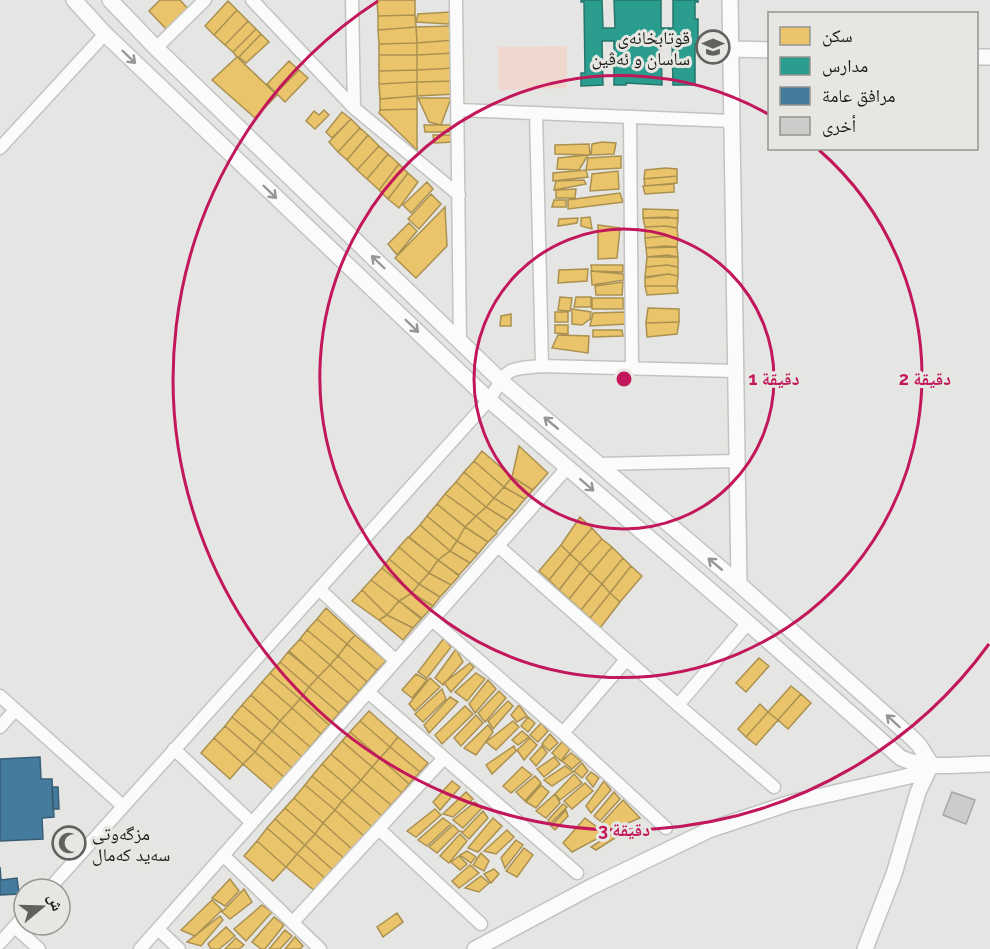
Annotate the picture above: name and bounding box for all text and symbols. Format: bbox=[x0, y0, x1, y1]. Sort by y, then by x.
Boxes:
legend bbox=[768, 12, 978, 150]
text: سكن bbox=[822, 25, 853, 47]
place label: قوتابخانەی ساسان و ئەڤین bbox=[591, 27, 690, 70]
school or university icon: قوتابخانەی ساسان و ئەڤین bbox=[695, 29, 731, 65]
one-way arrow bbox=[122, 50, 137, 64]
text: مدارس bbox=[822, 55, 868, 77]
text: مرافق عامة bbox=[822, 85, 895, 107]
text: أخرى bbox=[822, 115, 856, 137]
one-way arrow bbox=[263, 184, 278, 199]
one-way arrow bbox=[370, 254, 385, 269]
one-way arrow bbox=[404, 319, 419, 334]
text: 1 دقيقة bbox=[748, 368, 800, 389]
text: 2 دقيقة bbox=[899, 368, 951, 389]
centre of rings bbox=[614, 369, 634, 389]
one-way arrow bbox=[543, 417, 559, 430]
one-way arrow bbox=[580, 478, 595, 492]
one-way arrow bbox=[707, 557, 723, 570]
one-way arrow bbox=[885, 714, 900, 728]
text: 3 دقيقة bbox=[598, 819, 650, 840]
place label: مزگەوتی سەید کەمال bbox=[92, 823, 170, 866]
mosque icon: مزگەوتی سەید کەمال bbox=[51, 825, 87, 861]
north arrow bbox=[12, 877, 72, 937]
text: ش bbox=[44, 891, 67, 913]

